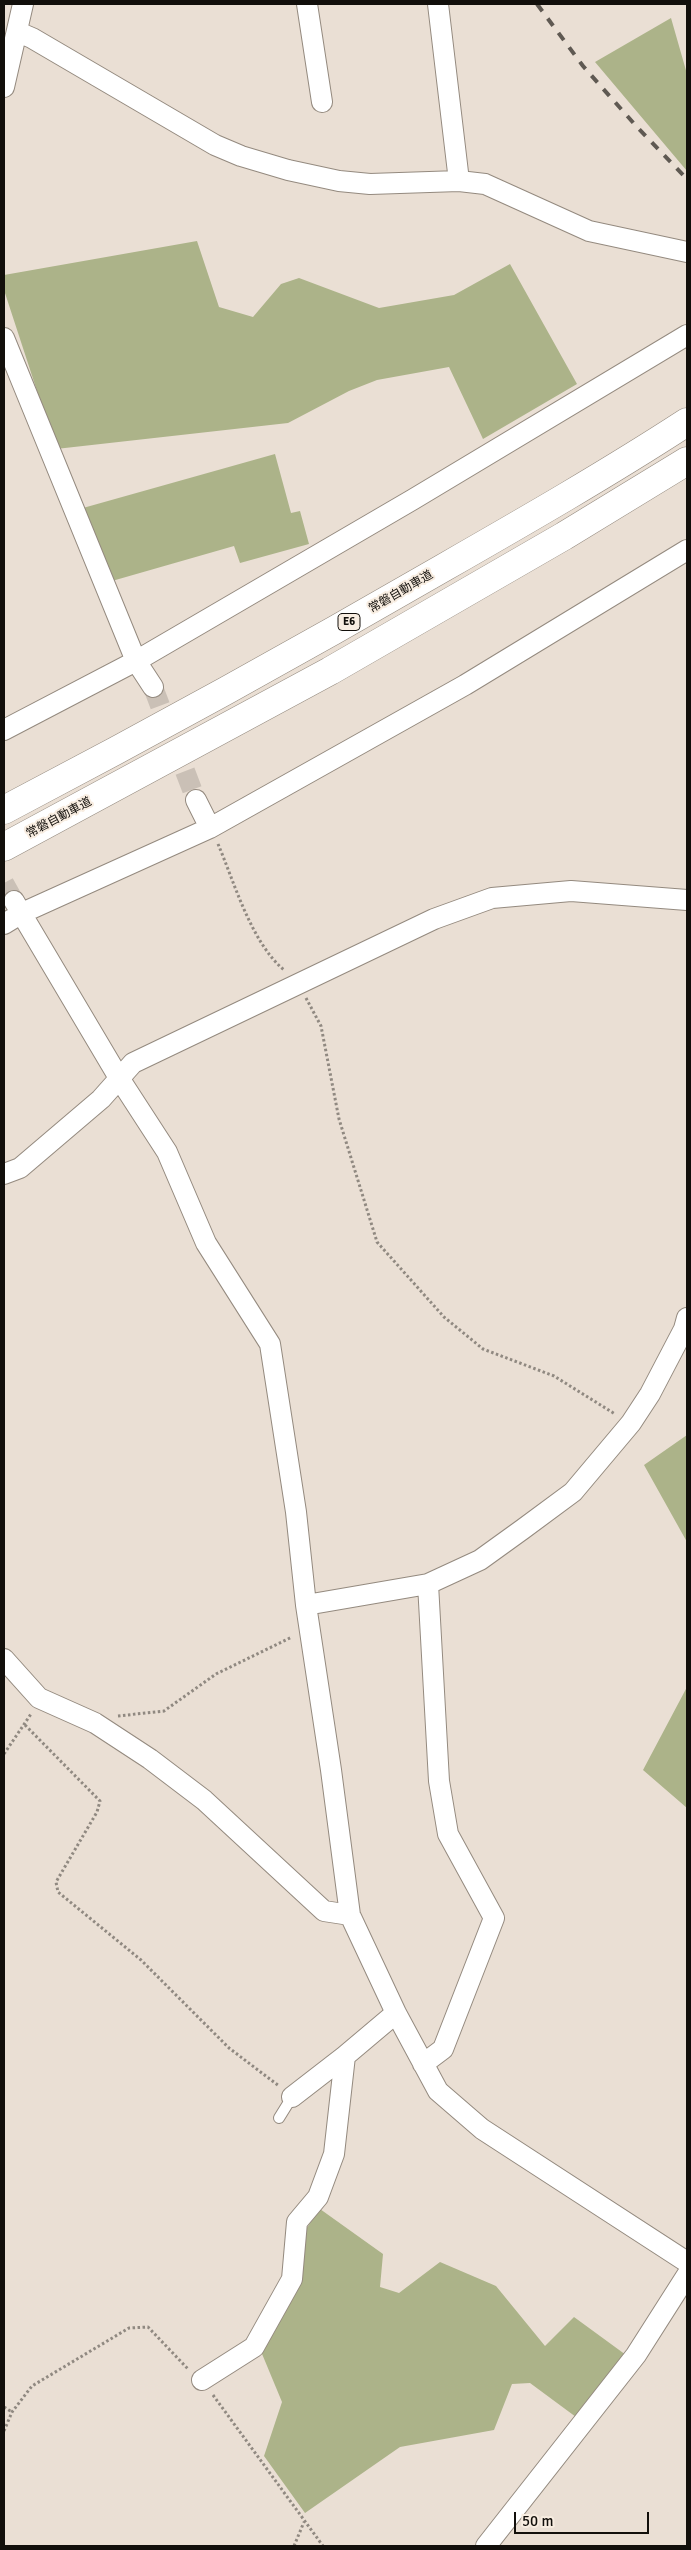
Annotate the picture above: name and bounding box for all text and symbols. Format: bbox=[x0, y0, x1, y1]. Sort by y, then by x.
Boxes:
street label: 常磐自動車道 bbox=[366, 568, 436, 616]
road number: E6 bbox=[338, 614, 360, 630]
street label: 常磐自動車道 bbox=[24, 795, 94, 841]
scale bar bbox=[516, 2502, 651, 2534]
text: 50 m bbox=[522, 2512, 553, 2530]

